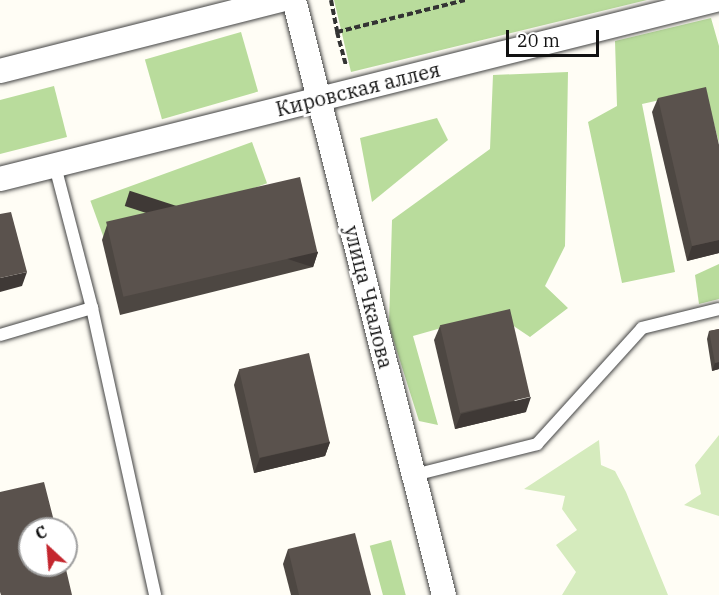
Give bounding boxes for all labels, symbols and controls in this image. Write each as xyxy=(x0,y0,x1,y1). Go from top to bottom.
scale bar xyxy=(509,18,602,56)
text: 20 m xyxy=(517,29,560,52)
street label: Кировская аллея xyxy=(273,57,443,121)
street label: улица Чкалова xyxy=(340,223,398,371)
north arrow xyxy=(18,517,78,577)
text: С xyxy=(32,521,50,544)

